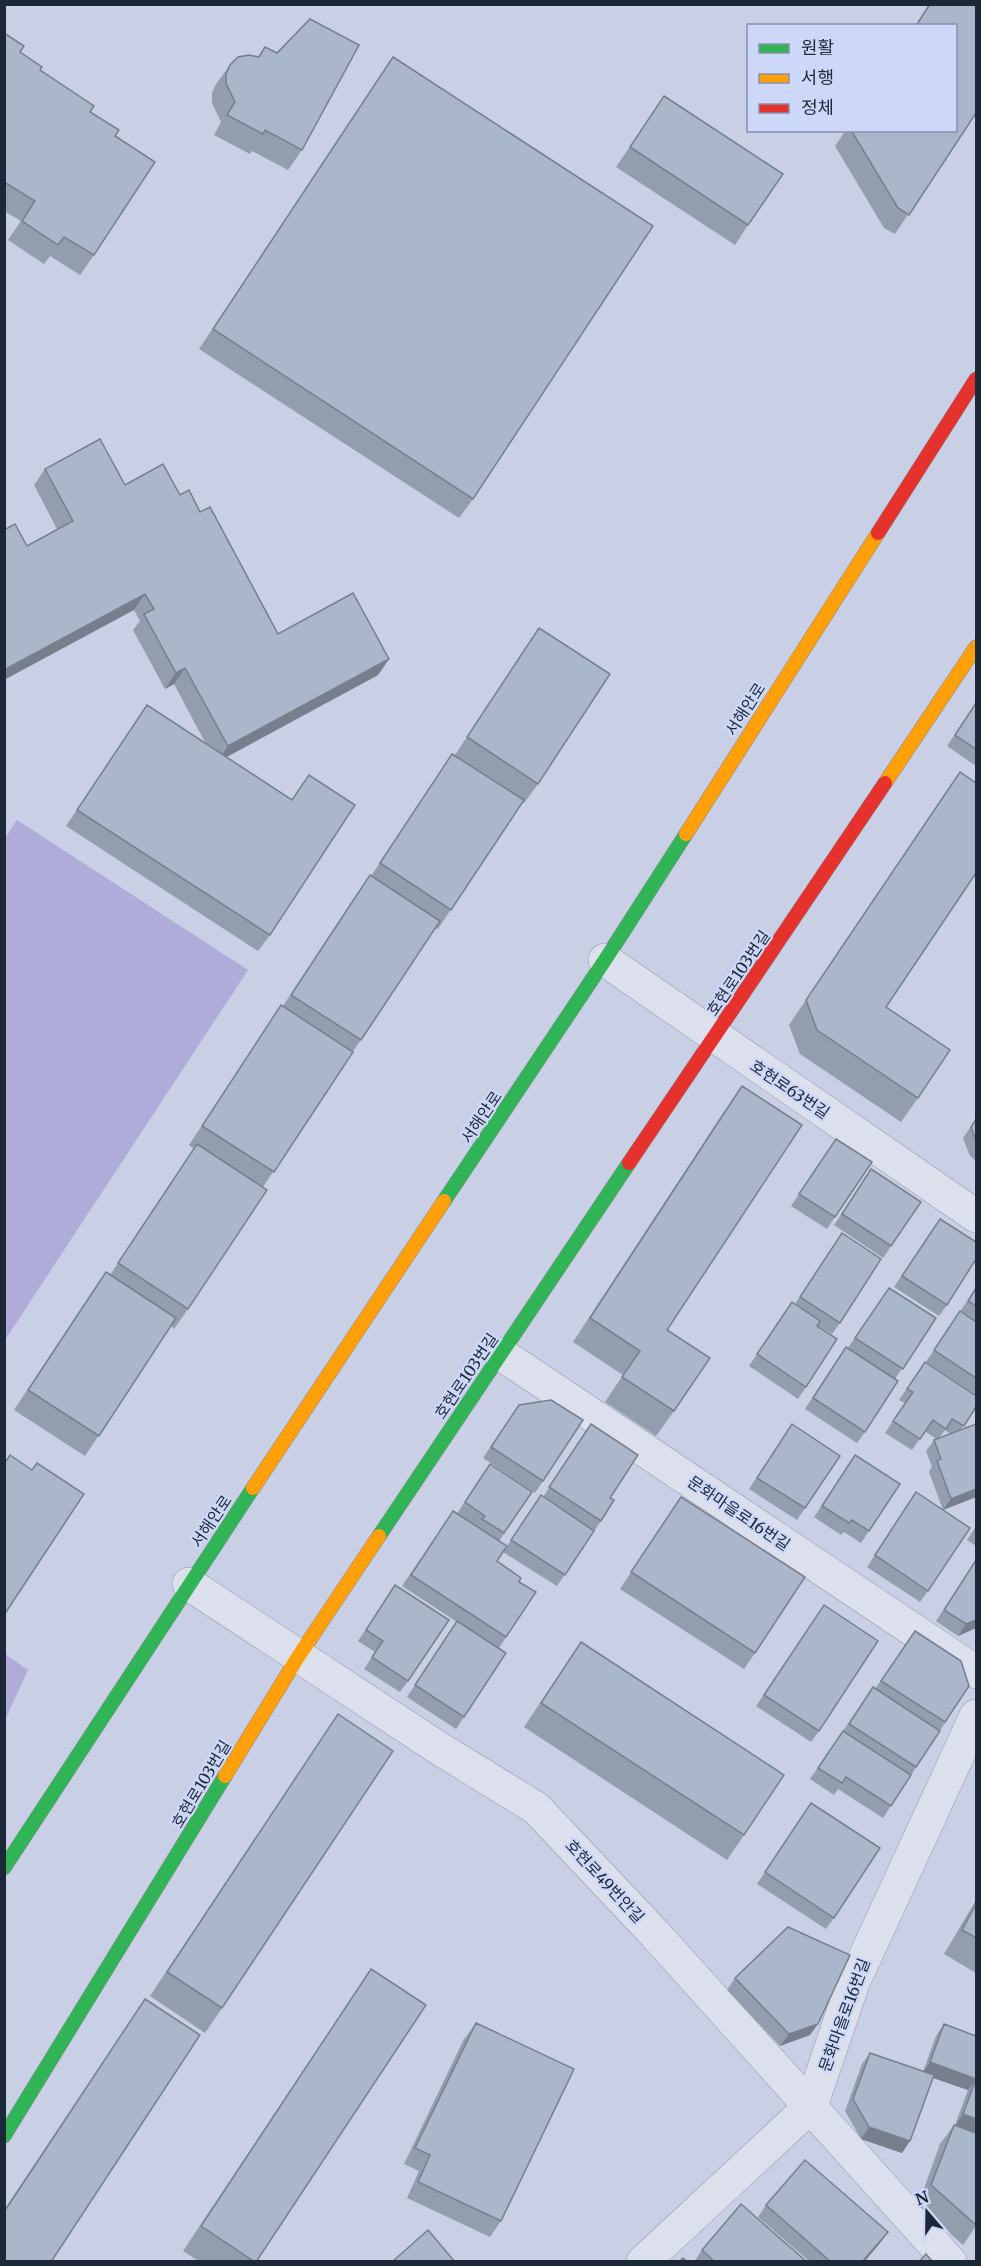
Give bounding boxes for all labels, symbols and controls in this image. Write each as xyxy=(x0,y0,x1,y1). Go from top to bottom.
legend xyxy=(747,24,957,132)
text: 원활 xyxy=(801,36,834,59)
text: 서행 xyxy=(801,66,834,89)
text: 정체 xyxy=(801,96,834,119)
street label: 서해안로 xyxy=(721,679,770,739)
street label: 호현로103번길 xyxy=(702,926,774,1020)
street label: 호현로63번길 xyxy=(747,1055,833,1123)
street label: 서해안로 xyxy=(456,1087,506,1147)
street label: 호현로103번길 xyxy=(430,1329,502,1423)
street label: 문화마을로16번길 xyxy=(684,1471,794,1555)
street label: 서해안로 xyxy=(186,1491,236,1551)
street label: 호현로103번길 xyxy=(167,1736,235,1832)
street label: 호현로49번안길 xyxy=(561,1835,649,1927)
street label: 문화마을로16번길 xyxy=(814,1956,874,2074)
north arrow xyxy=(897,2182,957,2242)
text: N xyxy=(913,2186,932,2209)

